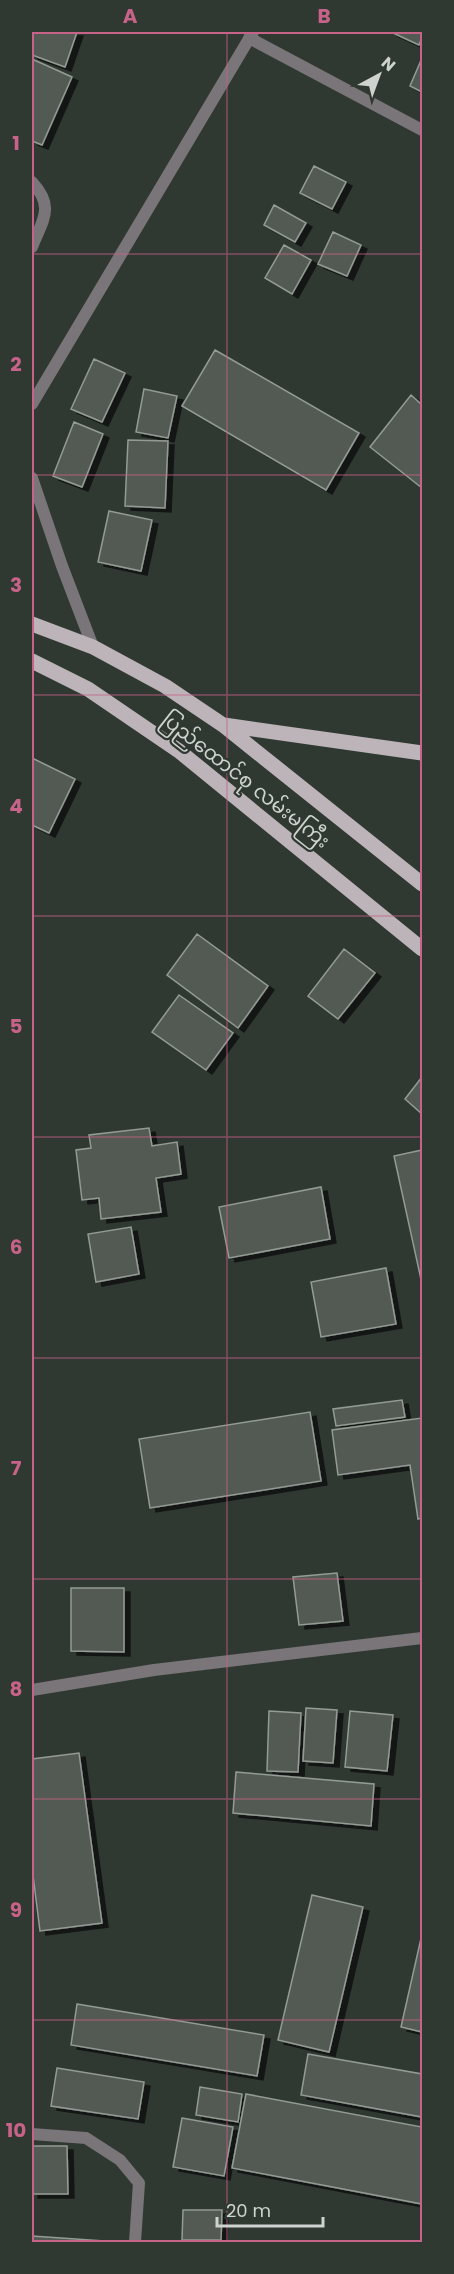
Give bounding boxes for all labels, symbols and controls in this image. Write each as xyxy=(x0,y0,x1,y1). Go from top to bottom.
text: A xyxy=(123,2,138,30)
text: B xyxy=(317,2,331,30)
north arrow xyxy=(349,45,409,105)
text: N xyxy=(376,51,401,77)
text: 1 xyxy=(12,129,20,157)
text: 2 xyxy=(10,350,22,378)
text: 3 xyxy=(10,571,22,599)
street label: ပြည်ထောင်စု လမ်းမကြီး xyxy=(154,705,336,857)
text: 4 xyxy=(9,792,23,820)
text: 5 xyxy=(10,1012,23,1040)
text: 6 xyxy=(10,1233,22,1261)
text: 7 xyxy=(11,1454,22,1482)
text: 8 xyxy=(10,1675,22,1703)
text: 9 xyxy=(10,1896,22,1924)
text: 10 xyxy=(6,2116,26,2144)
scale bar xyxy=(217,2190,324,2228)
text: 20 m xyxy=(226,2198,271,2223)

